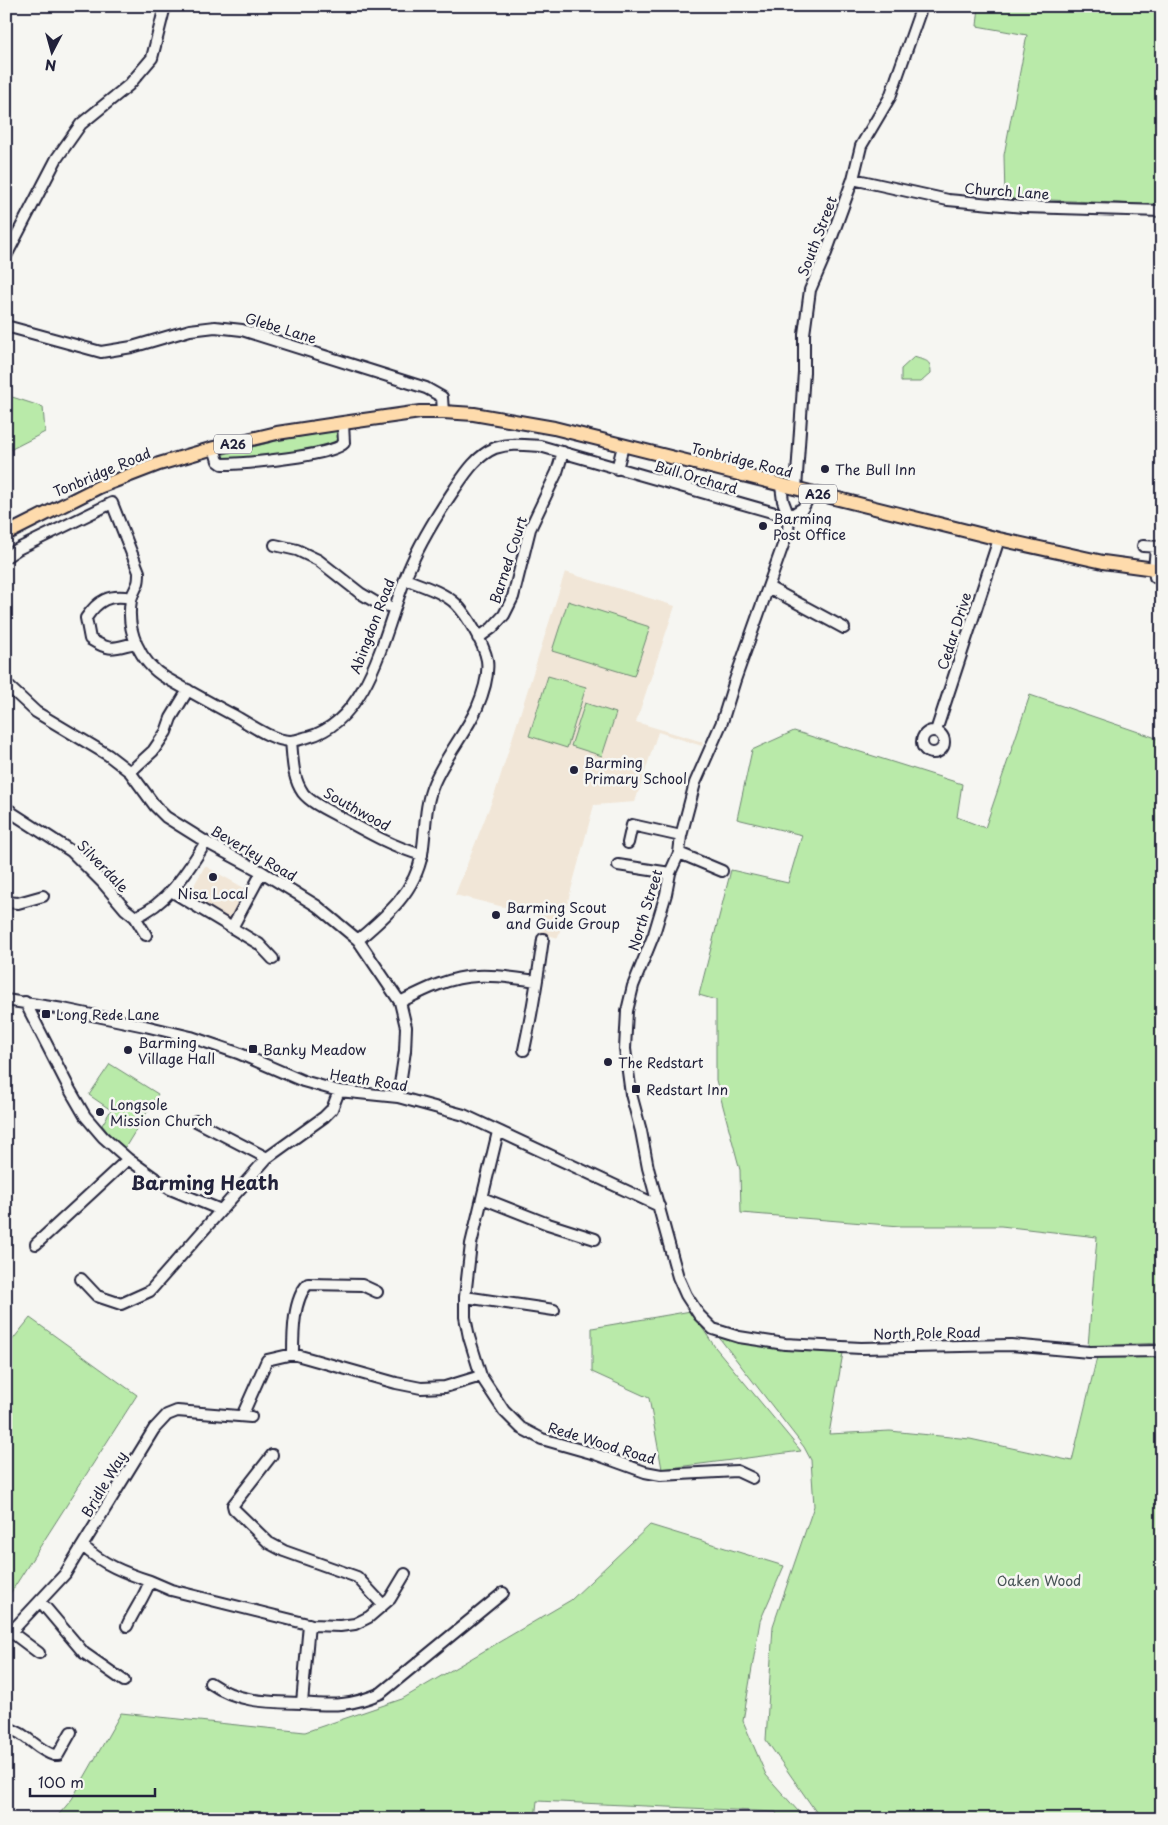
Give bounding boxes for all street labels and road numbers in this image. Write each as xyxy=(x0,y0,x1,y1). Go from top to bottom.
street label: Church Lane xyxy=(964,178,1050,204)
street label: South Street xyxy=(792,193,842,279)
street label: Glebe Lane xyxy=(243,307,320,349)
road number: A26 xyxy=(214,434,252,454)
street label: Tonbridge Road xyxy=(689,437,795,483)
street label: Tonbridge Road xyxy=(50,442,154,502)
street label: Bull Orchard xyxy=(652,455,741,499)
road number: A26 xyxy=(799,484,837,504)
street label: Barned Court xyxy=(484,513,532,606)
street label: Abingdon Road xyxy=(344,575,400,677)
street label: Cedar Drive xyxy=(932,589,977,673)
street label: Southwood xyxy=(320,782,394,836)
street label: Beverley Road xyxy=(207,820,301,886)
street label: Silverdale xyxy=(72,835,134,897)
street label: North Street xyxy=(623,866,667,953)
street label: Heath Road xyxy=(329,1063,409,1097)
street label: North Pole Road xyxy=(873,1322,981,1344)
street label: Rede Wood Road xyxy=(545,1417,659,1469)
street label: Bridle Way xyxy=(76,1447,132,1521)

